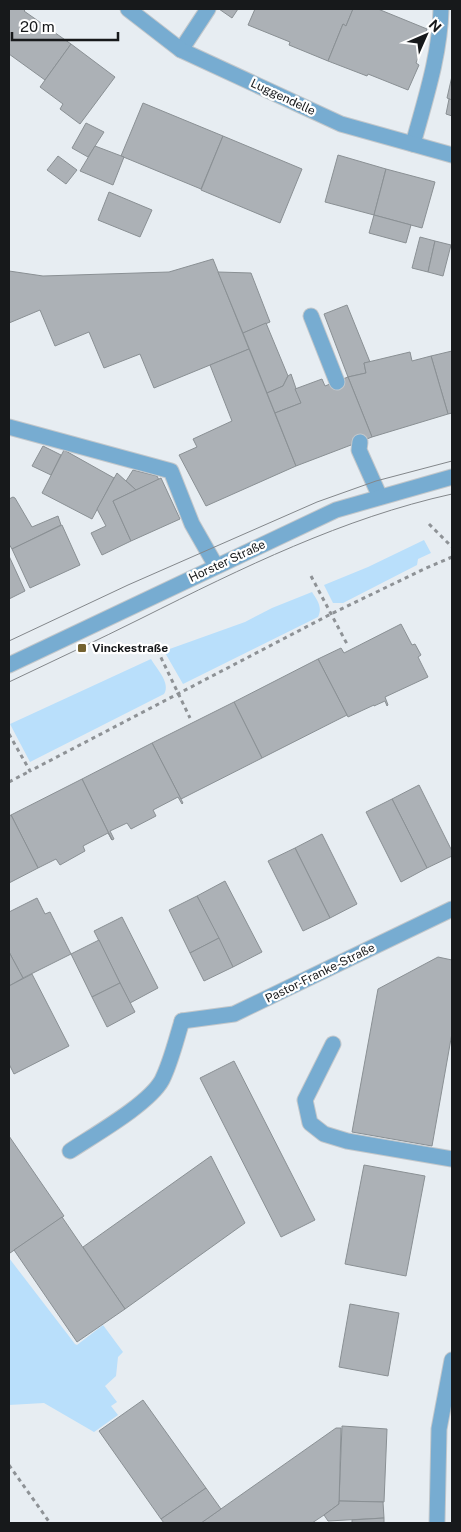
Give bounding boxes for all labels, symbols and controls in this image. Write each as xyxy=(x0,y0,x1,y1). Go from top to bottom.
scale bar xyxy=(12,10,119,42)
north arrow xyxy=(401,10,451,60)
text: N xyxy=(426,16,445,35)
text: 20 m xyxy=(20,18,55,35)
street label: Luggendelle xyxy=(248,76,318,118)
street label: Horster Straße xyxy=(186,537,268,585)
place label: Vinckestraße xyxy=(92,641,168,655)
marker: Vinckestraße xyxy=(76,642,88,654)
street label: Pastor-Franke-Straße xyxy=(263,940,377,1006)

